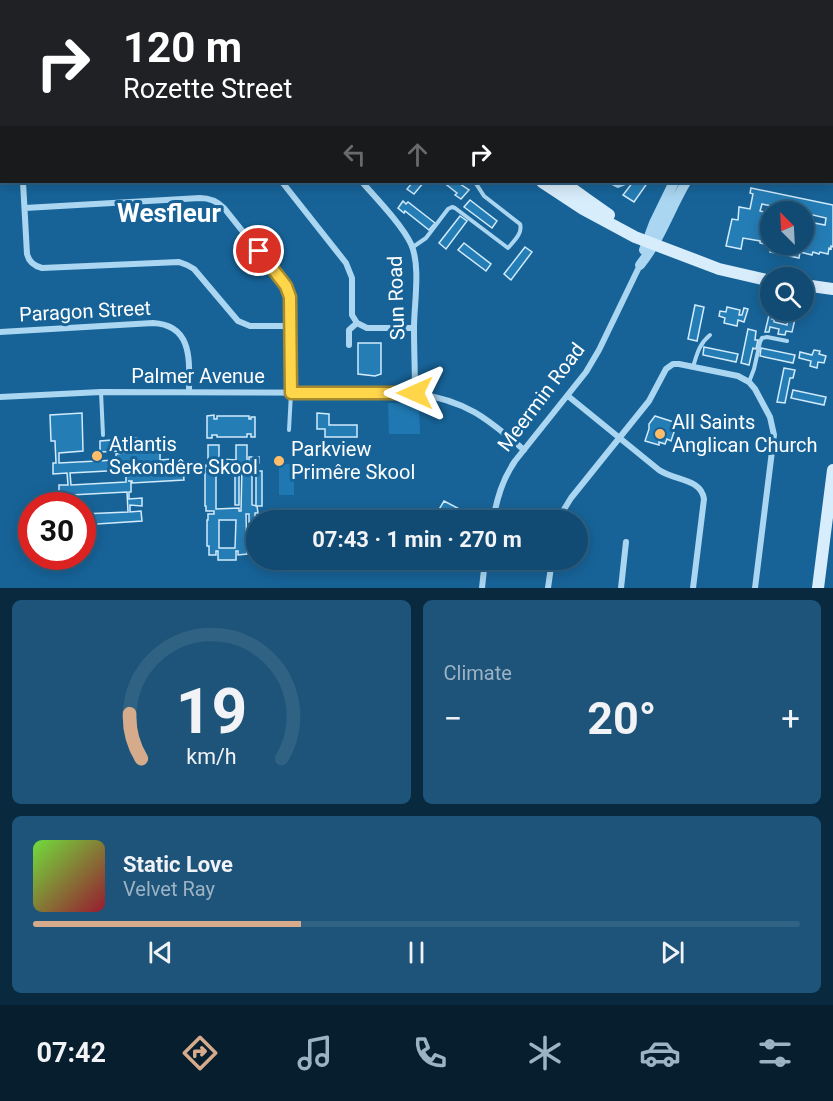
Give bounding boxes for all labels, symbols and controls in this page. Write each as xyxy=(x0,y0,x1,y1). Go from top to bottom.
text: 120 m xyxy=(123,23,242,72)
icon: right xyxy=(24,24,102,102)
text: Rozette Street xyxy=(123,73,292,105)
icon: left xyxy=(338,138,371,171)
icon: ahead xyxy=(401,138,434,171)
icon: right xyxy=(464,138,497,171)
district label: Wesfleur xyxy=(117,198,221,228)
north arrow xyxy=(760,201,814,255)
map controls xyxy=(760,201,814,321)
pin xyxy=(233,225,284,276)
icon: arrive xyxy=(242,234,275,267)
street label: Sun Road xyxy=(383,255,409,341)
button: search xyxy=(760,267,814,321)
street label: Paragon Street xyxy=(18,296,152,326)
street label: Meermin Road xyxy=(492,338,590,456)
position arrow xyxy=(383,361,447,425)
street label: Palmer Avenue xyxy=(131,364,265,388)
place label: All Saints Anglican Church xyxy=(672,410,818,457)
marker: All Saints Anglican Church xyxy=(653,427,667,441)
place label: Atlantis Sekondêre Skool xyxy=(109,432,258,479)
place label: Parkview Primêre Skool xyxy=(291,437,415,484)
marker: Atlantis Sekondêre Skool xyxy=(90,449,104,463)
marker: Parkview Primêre Skool xyxy=(272,454,286,468)
speed limit sign: 30 xyxy=(18,492,96,570)
text: 07:43 · 1 min · 270 m xyxy=(312,527,522,552)
text: Climate xyxy=(444,661,512,685)
text: 19 xyxy=(175,675,247,748)
text: 20° xyxy=(587,692,656,745)
text: − xyxy=(444,699,462,738)
text: + xyxy=(781,699,800,738)
text: km/h xyxy=(186,744,236,769)
text: Static Love xyxy=(123,852,233,877)
text: Velvet Ray xyxy=(123,877,215,901)
icon: previous xyxy=(144,936,177,969)
icon: pause xyxy=(400,936,433,969)
icon: next xyxy=(656,936,689,969)
icon: directions xyxy=(179,1032,221,1074)
icon: music xyxy=(294,1032,336,1074)
icon: phone xyxy=(409,1032,451,1074)
icon: climate xyxy=(524,1032,566,1074)
icon: car xyxy=(639,1032,681,1074)
icon: filters xyxy=(754,1032,796,1074)
text: 07:42 xyxy=(37,1037,106,1069)

